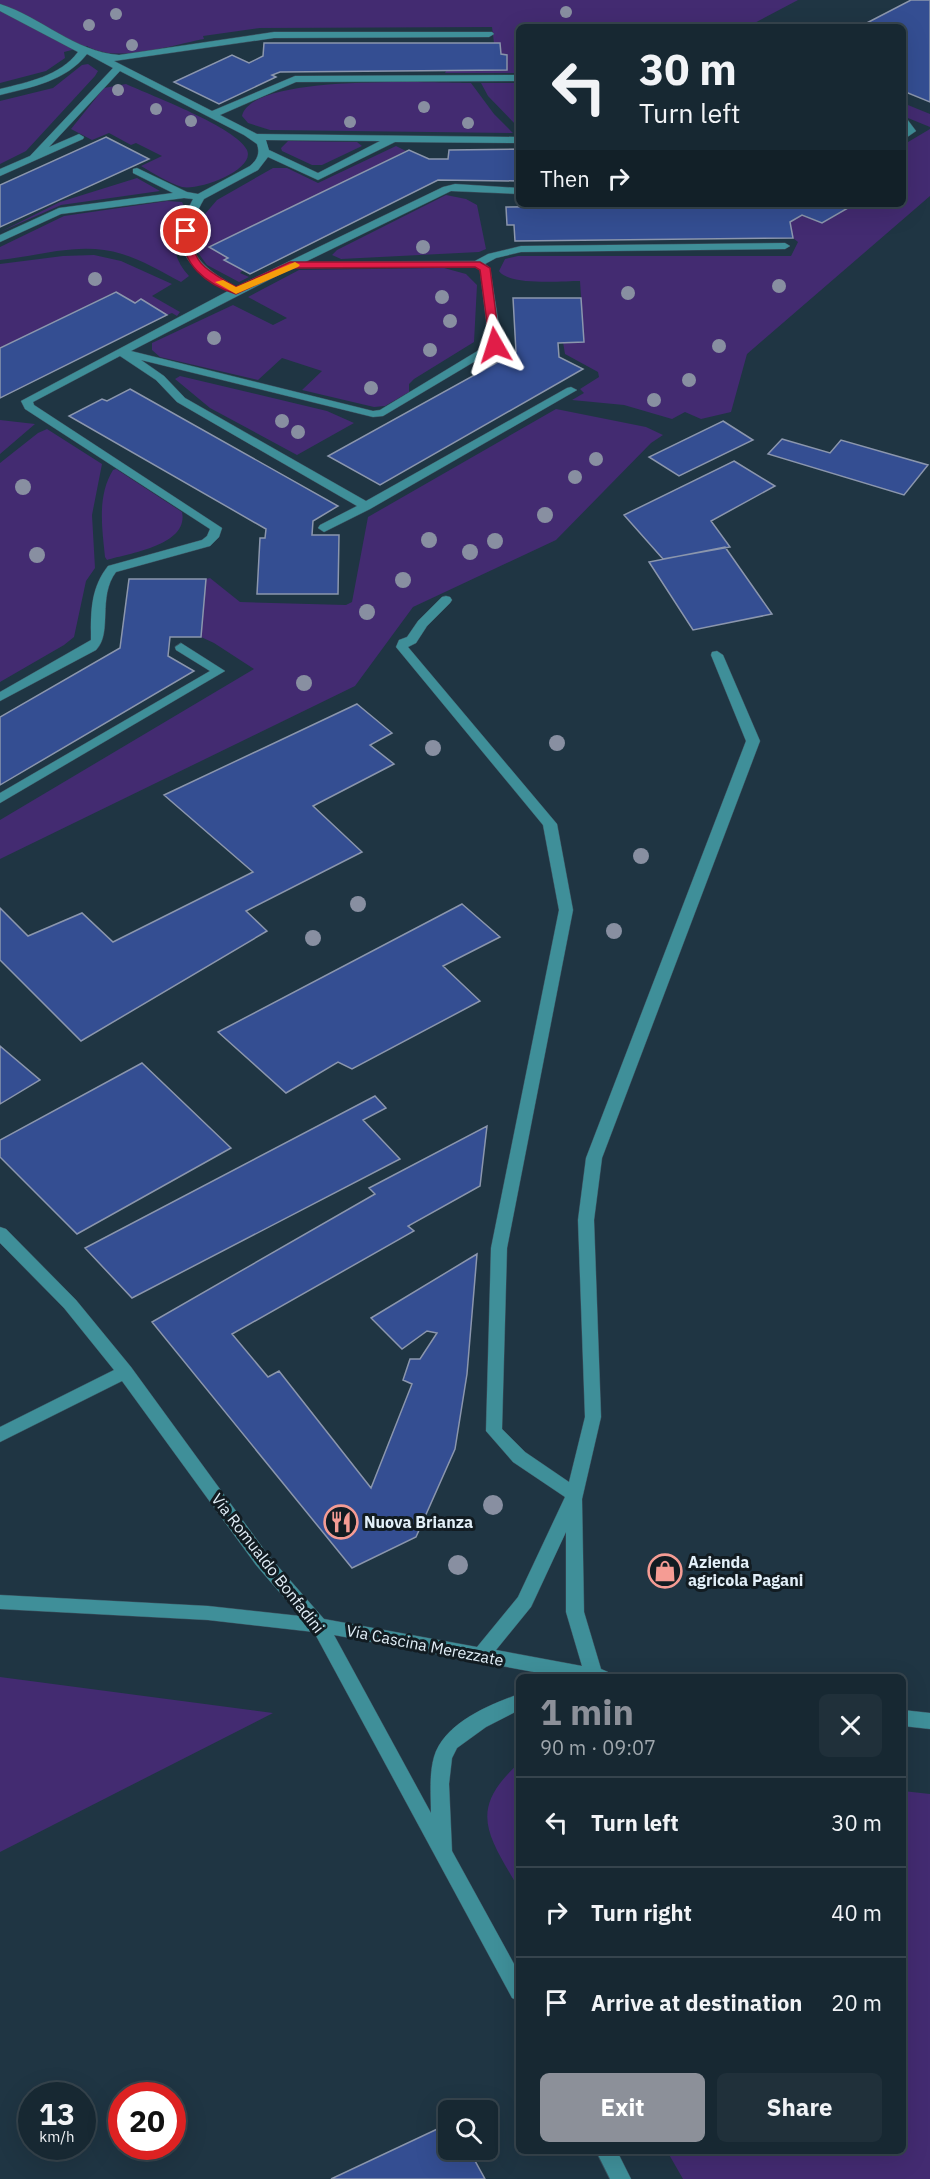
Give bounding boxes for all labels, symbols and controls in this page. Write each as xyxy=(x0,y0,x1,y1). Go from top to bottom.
text: 30 m xyxy=(639,42,737,97)
icon: left xyxy=(540,48,618,126)
text: Turn left xyxy=(639,95,740,130)
icon: right xyxy=(602,162,635,195)
text: Then xyxy=(540,164,590,193)
pin xyxy=(160,205,211,256)
icon: arrive xyxy=(169,214,202,247)
position arrow xyxy=(463,313,527,377)
street label: Via Romualdo Bonfadini xyxy=(207,1489,329,1637)
restaurant icon: Nuova Brianza xyxy=(323,1504,359,1540)
place label: Nuova Brianza xyxy=(364,1512,473,1532)
place label: Azienda agricola Pagani xyxy=(688,1552,803,1590)
shop icon: Azienda agricola Pagani xyxy=(647,1553,683,1589)
street label: Via Cascina Merezzate xyxy=(345,1620,506,1670)
text: 1 min xyxy=(540,1688,634,1735)
button: close xyxy=(819,1694,882,1757)
text: 90 m · 09:07 xyxy=(540,1734,656,1761)
icon: left xyxy=(540,1806,573,1839)
text: Turn left xyxy=(591,1808,679,1837)
text: 30 m xyxy=(831,1808,882,1837)
icon: right xyxy=(540,1896,573,1929)
text: Turn right xyxy=(591,1898,692,1927)
text: 40 m xyxy=(831,1898,882,1927)
icon: arrive xyxy=(540,1986,573,2019)
text: Arrive at destination xyxy=(591,1988,802,2017)
text: 20 m xyxy=(831,1988,882,2017)
button: Exit xyxy=(540,2073,705,2142)
button: Share xyxy=(717,2073,882,2142)
speed limit sign: 20 xyxy=(108,2082,186,2160)
text: 13 xyxy=(39,2094,75,2133)
map controls xyxy=(438,2100,498,2160)
button: search xyxy=(438,2100,498,2160)
text: km/h xyxy=(39,2127,75,2146)

